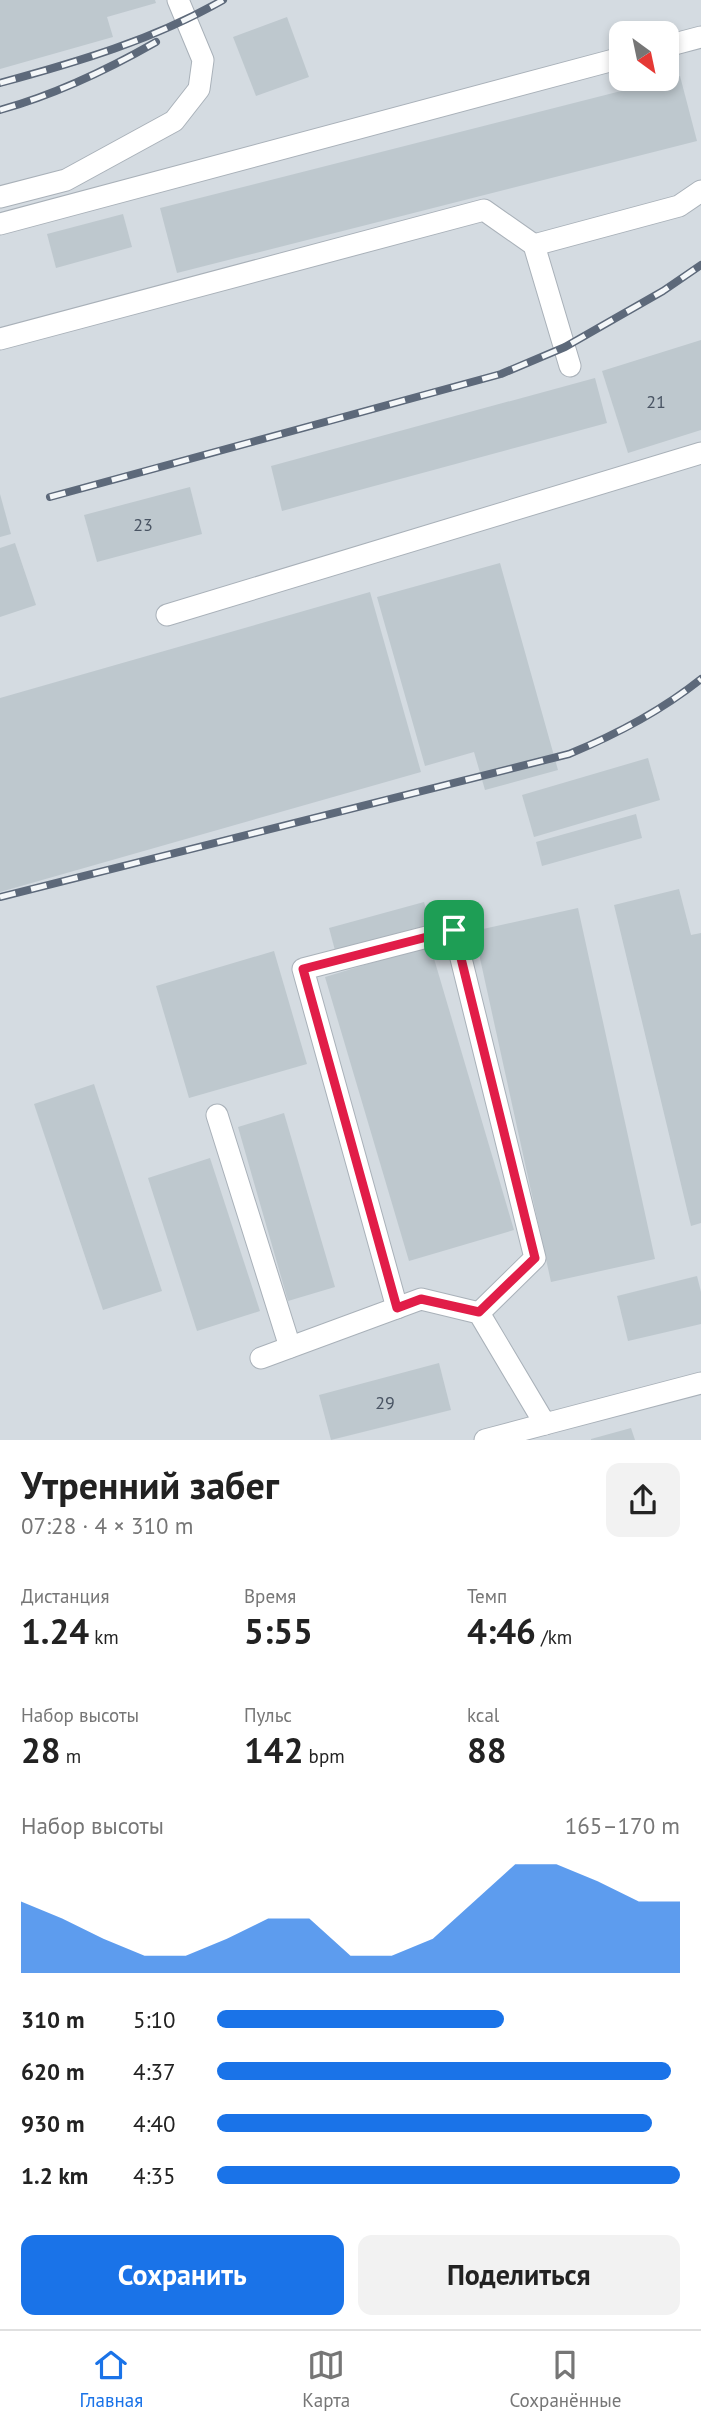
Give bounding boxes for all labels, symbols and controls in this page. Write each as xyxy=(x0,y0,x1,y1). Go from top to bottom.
north arrow xyxy=(609,21,679,91)
map controls xyxy=(609,21,679,91)
house number: 21 xyxy=(646,390,666,413)
house number: 23 xyxy=(133,513,153,536)
pin xyxy=(424,900,484,960)
icon: arrive xyxy=(435,911,473,949)
house number: 29 xyxy=(375,1391,395,1414)
text: Утренний забег xyxy=(21,1460,279,1509)
button: share xyxy=(606,1463,680,1537)
text: 07:28 · 4 × 310 m xyxy=(21,1511,193,1540)
text: Дистанция xyxy=(21,1584,109,1608)
text: Время xyxy=(244,1584,296,1608)
text: Темп xyxy=(467,1584,507,1608)
text: 1.24 xyxy=(21,1608,89,1654)
text: 5:55 xyxy=(244,1608,313,1654)
text: 4:46 xyxy=(467,1608,536,1654)
text: km xyxy=(89,1625,119,1649)
text: /km xyxy=(536,1625,572,1649)
text: Набор высоты xyxy=(21,1703,139,1727)
text: Пульс xyxy=(244,1703,292,1727)
text: kcal xyxy=(467,1703,499,1727)
text: 28 xyxy=(21,1727,61,1773)
text: 142 xyxy=(244,1727,304,1773)
text: 88 xyxy=(467,1727,507,1773)
text: m xyxy=(61,1744,81,1768)
text: bpm xyxy=(304,1744,345,1768)
text: Набор высоты xyxy=(21,1811,164,1840)
text: 165–170 m xyxy=(565,1811,680,1840)
text: 310 m xyxy=(21,2005,84,2034)
text: 5:10 xyxy=(133,2005,176,2034)
text: 620 m xyxy=(21,2057,84,2086)
text: 4:37 xyxy=(133,2057,176,2086)
text: 930 m xyxy=(21,2109,84,2138)
text: 4:40 xyxy=(133,2109,176,2138)
text: 1.2 km xyxy=(21,2161,88,2190)
text: 4:35 xyxy=(133,2161,176,2190)
button: Сохранить xyxy=(21,2235,344,2315)
button: Поделиться xyxy=(358,2235,680,2315)
tab: Главная xyxy=(80,2346,143,2412)
tab: Карта xyxy=(302,2346,350,2412)
tab: Сохранённые xyxy=(509,2346,621,2412)

